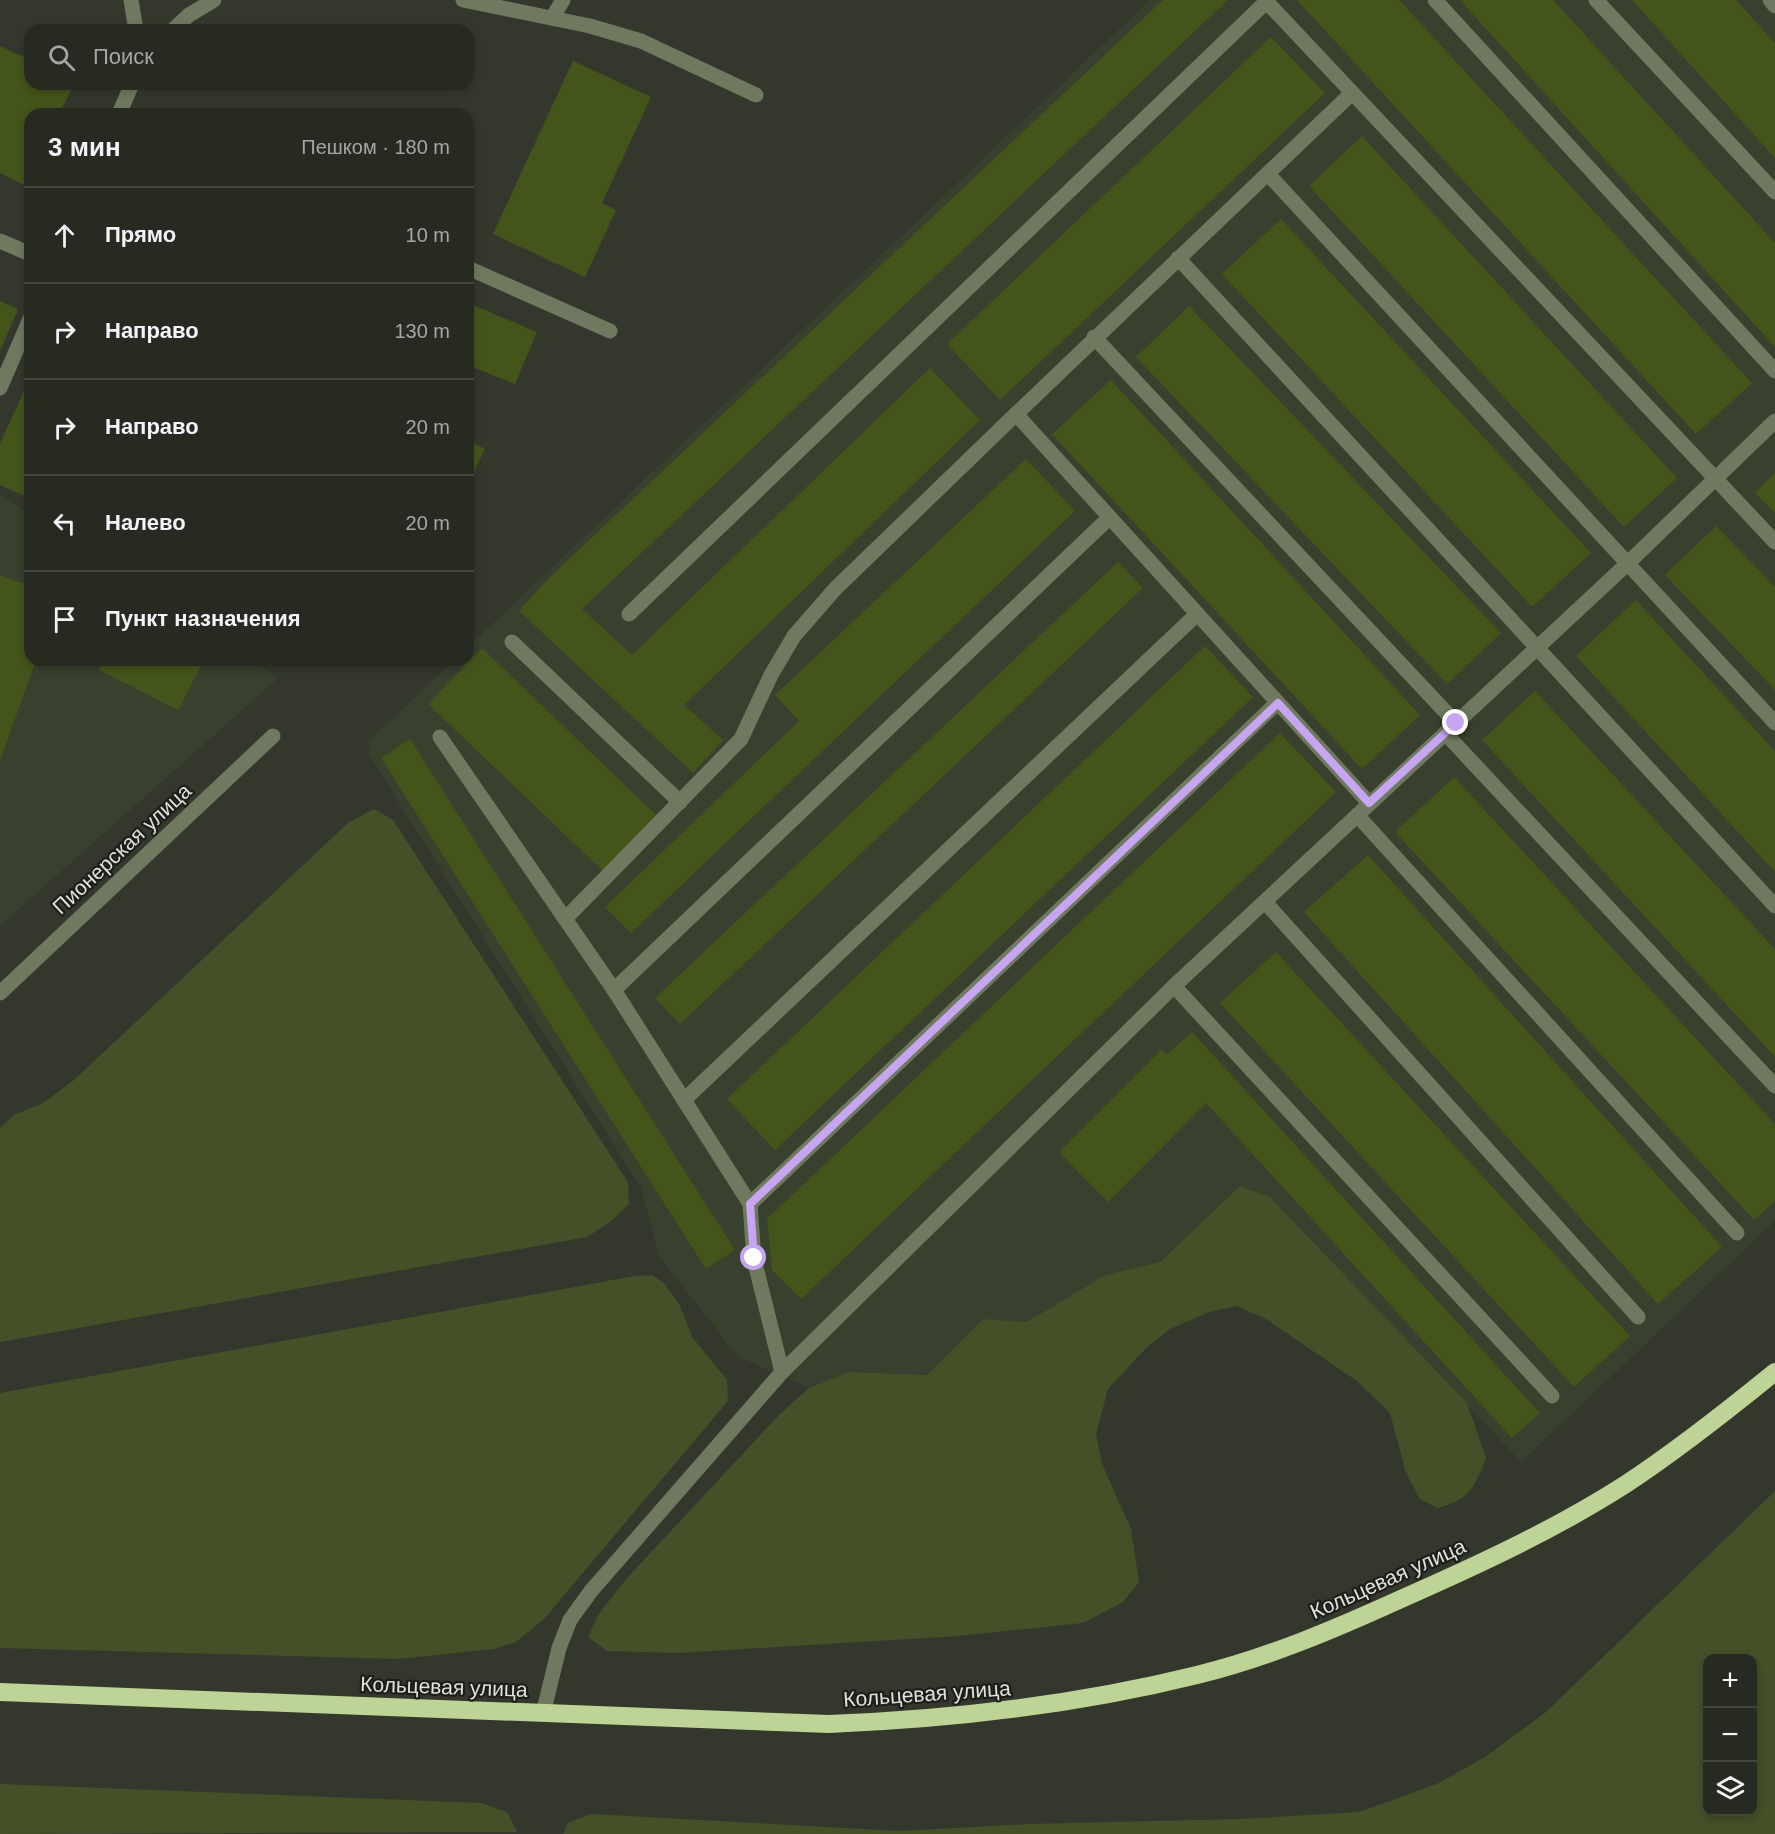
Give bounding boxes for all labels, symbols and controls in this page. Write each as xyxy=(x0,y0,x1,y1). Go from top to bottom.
search box xyxy=(24,24,474,90)
icon: search xyxy=(45,41,78,74)
text: Поиск xyxy=(93,44,154,69)
text: 3 мин xyxy=(48,132,121,162)
text: Пешком · 180 m xyxy=(301,136,450,158)
icon: ahead xyxy=(48,219,81,252)
text: Прямо xyxy=(105,222,176,247)
text: 10 m xyxy=(406,224,450,246)
icon: right xyxy=(48,315,81,348)
text: Направо xyxy=(105,318,199,343)
text: 130 m xyxy=(394,320,450,342)
icon: right xyxy=(48,411,81,444)
text: Направо xyxy=(105,414,199,439)
text: 20 m xyxy=(406,416,450,438)
icon: left xyxy=(48,507,81,540)
text: Налево xyxy=(105,510,186,535)
text: 20 m xyxy=(406,512,450,534)
icon: arrive xyxy=(48,603,81,636)
text: Пункт назначения xyxy=(105,606,301,631)
route end xyxy=(1442,709,1468,735)
street label: Пионерская улица xyxy=(48,779,196,919)
route start xyxy=(740,1244,766,1270)
street label: Кольцевая улица xyxy=(1307,1534,1469,1623)
map controls xyxy=(1703,1654,1757,1816)
button: + xyxy=(1703,1654,1757,1708)
street label: Кольцевая улица xyxy=(360,1672,529,1701)
street label: Кольцевая улица xyxy=(843,1676,1012,1711)
button: − xyxy=(1703,1708,1757,1762)
button: layers xyxy=(1703,1762,1757,1816)

